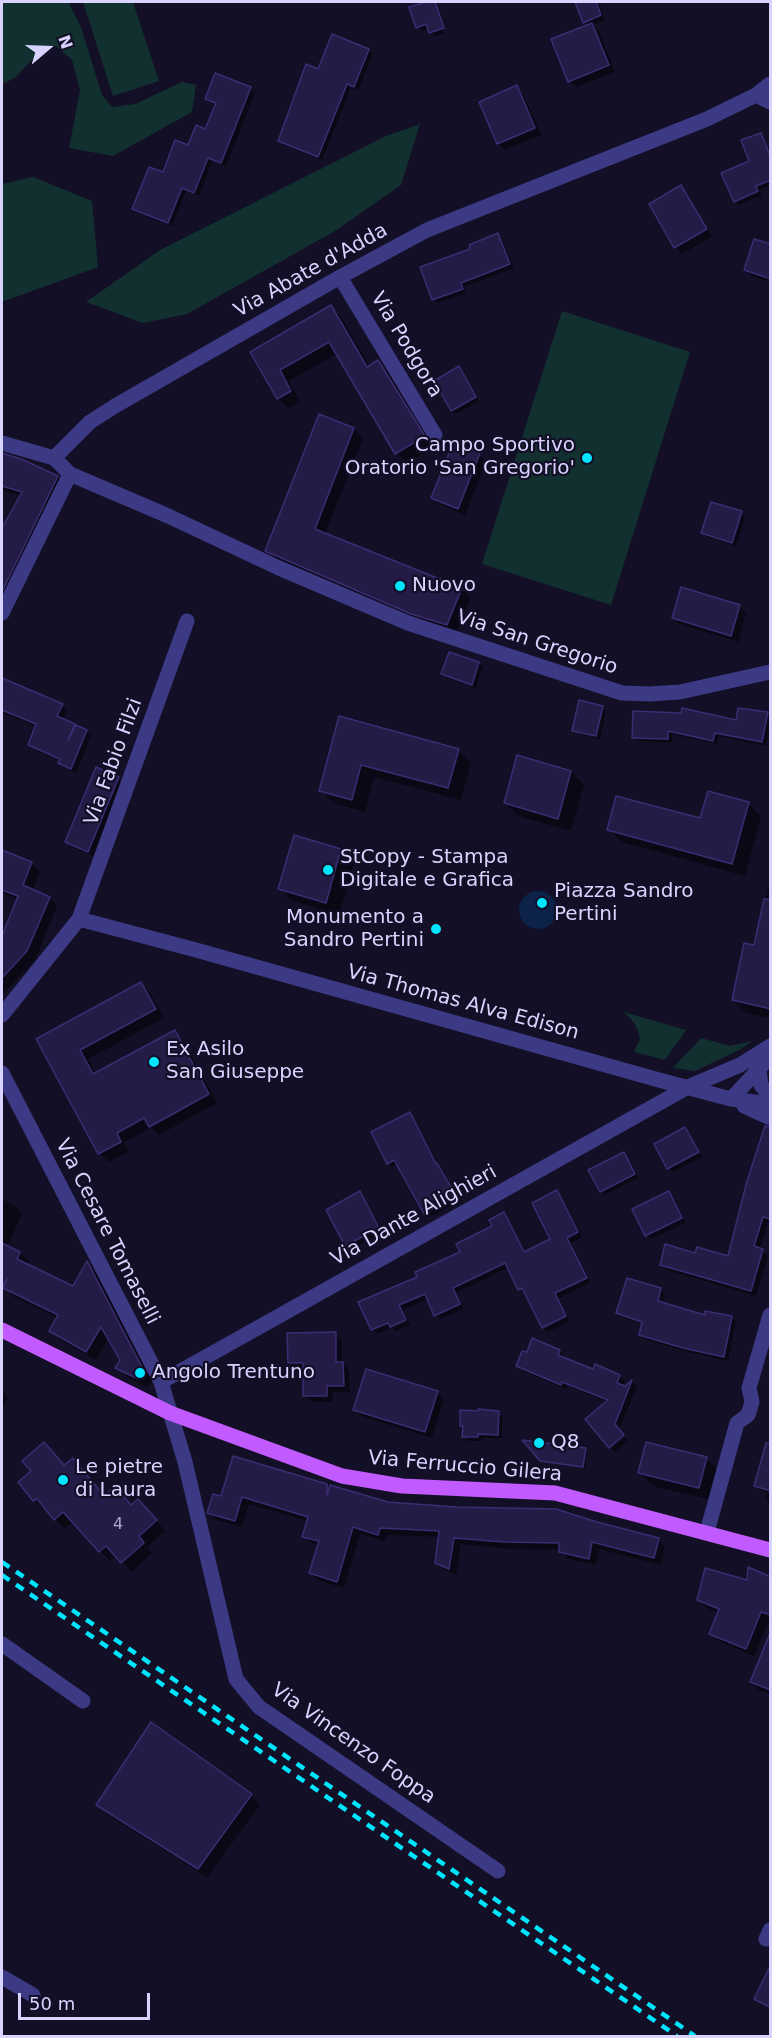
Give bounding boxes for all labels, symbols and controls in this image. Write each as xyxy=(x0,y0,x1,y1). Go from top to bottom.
north arrow xyxy=(18,18,78,78)
text: N xyxy=(54,33,77,51)
street label: Via Abate d'Adda xyxy=(230,219,392,323)
street label: Via Podgora xyxy=(365,288,447,402)
place label: Campo Sportivo Oratorio 'San Gregorio' xyxy=(345,434,575,481)
marker: Campo Sportivo Oratorio 'San Gregorio' xyxy=(580,451,594,465)
place label: Nuovo xyxy=(412,574,476,598)
marker: Nuovo xyxy=(393,579,407,593)
street label: Via San Gregorio xyxy=(453,606,621,680)
street label: Via Fabio Filzi xyxy=(80,695,148,829)
place label: StCopy - Stampa Digitale e Grafica xyxy=(340,846,514,893)
marker: StCopy - Stampa Digitale e Grafica xyxy=(321,863,335,877)
place label: Piazza Sandro Pertini xyxy=(554,880,693,927)
marker: Piazza Sandro Pertini xyxy=(535,896,549,910)
place label: Monumento a Sandro Pertini xyxy=(284,906,424,953)
marker: Monumento a Sandro Pertini xyxy=(429,922,443,936)
street label: Via Thomas Alva Edison xyxy=(344,960,582,1046)
place label: Ex Asilo San Giuseppe xyxy=(166,1038,304,1085)
marker: Ex Asilo San Giuseppe xyxy=(147,1055,161,1069)
street label: Via Cesare Tomaselli xyxy=(50,1135,164,1329)
street label: Via Dante Alighieri xyxy=(327,1160,501,1272)
place label: Angolo Trentuno xyxy=(152,1361,315,1385)
marker: Angolo Trentuno xyxy=(133,1366,147,1380)
place label: Q8 xyxy=(551,1431,579,1455)
marker: Q8 xyxy=(532,1436,546,1450)
street label: Via Ferruccio Gilera xyxy=(367,1447,563,1487)
place label: Le pietre di Laura xyxy=(75,1456,163,1503)
marker: Le pietre di Laura xyxy=(56,1473,70,1487)
house number: 4 xyxy=(113,1515,123,1535)
street label: Via Vincenzo Foppa xyxy=(266,1678,440,1810)
scale bar xyxy=(21,1981,153,2019)
text: 50 m xyxy=(29,1993,75,2014)

